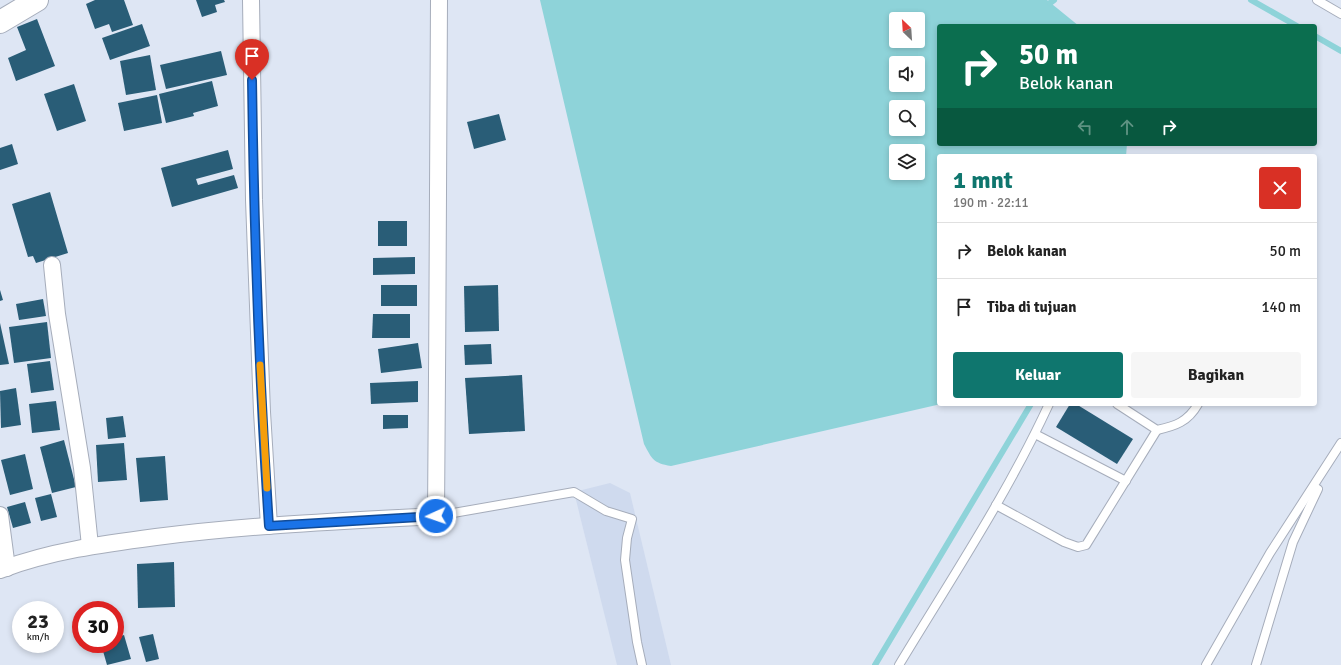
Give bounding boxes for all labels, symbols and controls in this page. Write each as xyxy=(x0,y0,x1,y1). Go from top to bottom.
north arrow xyxy=(889,12,925,48)
map controls xyxy=(889,12,925,180)
text: 50 m xyxy=(1019,38,1078,72)
pin xyxy=(235,39,269,80)
icon: right xyxy=(953,40,1005,92)
icon: arrive xyxy=(241,45,263,67)
button: sound xyxy=(889,56,925,92)
text: Belok kanan xyxy=(1019,72,1113,94)
button: search xyxy=(889,100,925,136)
icon: left xyxy=(1074,116,1096,138)
icon: ahead xyxy=(1116,116,1138,138)
icon: right xyxy=(1158,116,1180,138)
button: layers xyxy=(889,144,925,180)
text: 1 mnt xyxy=(953,165,1013,195)
button: close xyxy=(1259,167,1301,209)
text: 190 m · 22:11 xyxy=(953,195,1029,211)
icon: right xyxy=(953,240,975,262)
text: Belok kanan xyxy=(987,242,1067,260)
text: 50 m xyxy=(1270,242,1301,260)
icon: arrive xyxy=(953,296,975,318)
text: Tiba di tujuan xyxy=(987,298,1077,316)
text: 140 m xyxy=(1261,298,1301,316)
button: Keluar xyxy=(953,352,1123,398)
button: Bagikan xyxy=(1131,352,1301,398)
position arrow xyxy=(415,495,457,537)
speed limit sign: 30 xyxy=(72,601,124,653)
text: 23 xyxy=(27,609,49,634)
text: km/h xyxy=(27,631,49,643)

